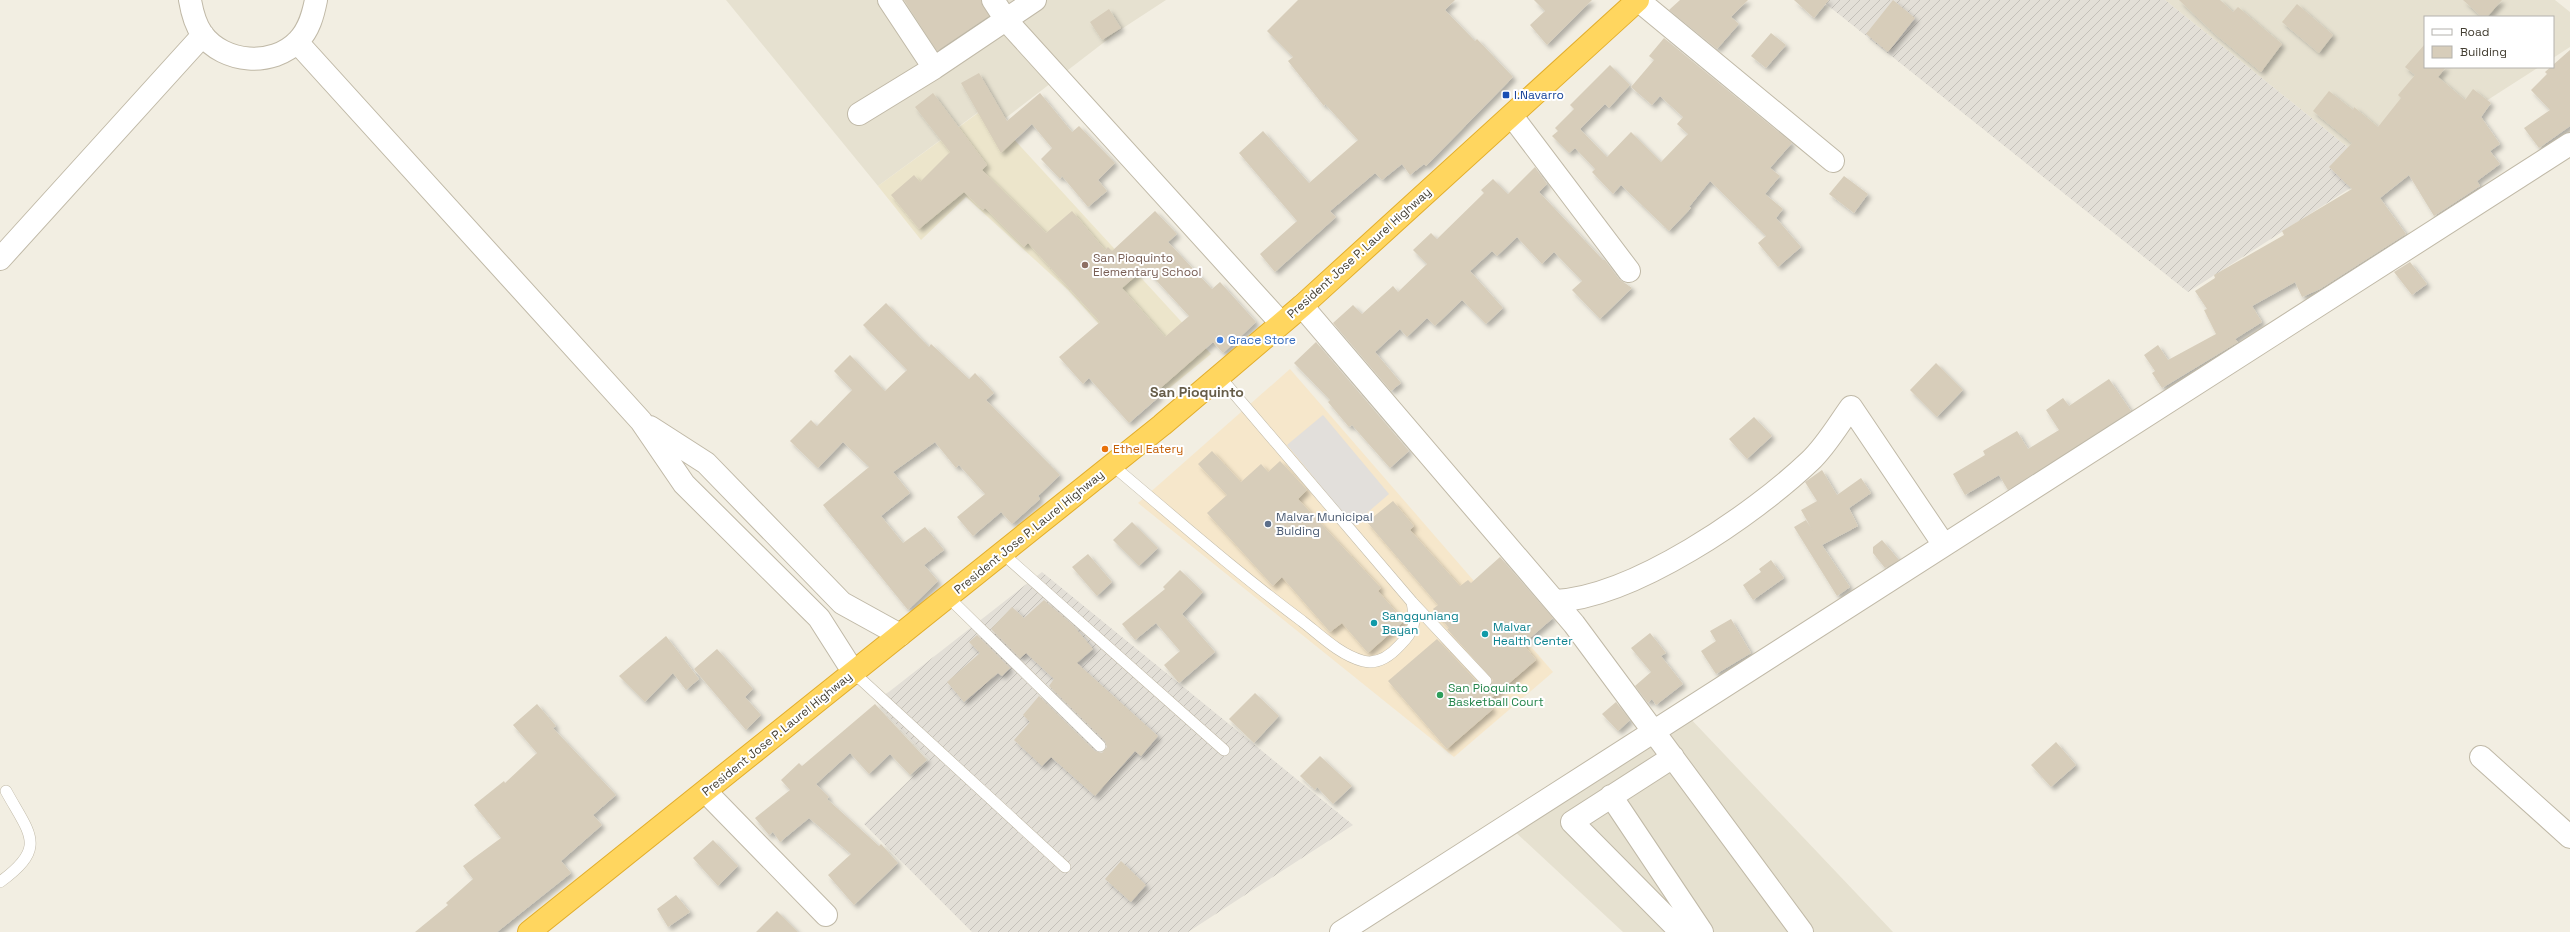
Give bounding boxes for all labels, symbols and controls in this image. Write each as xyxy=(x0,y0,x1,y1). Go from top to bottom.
legend xyxy=(2424,16,2554,68)
text: Road xyxy=(2460,24,2489,40)
text: Building xyxy=(2460,44,2507,60)
place label: I.Navarro xyxy=(1514,87,1564,103)
marker: I.Navarro xyxy=(1501,90,1511,100)
street label: President Jose P. Laurel Highway xyxy=(1284,184,1434,322)
place label: San Pioquinto Elementary School xyxy=(1093,250,1201,280)
marker: San Pioquinto Elementary School xyxy=(1080,260,1090,270)
place label: Grace Store xyxy=(1228,332,1296,348)
marker: Grace Store xyxy=(1215,335,1225,345)
district label: San Pioquinto xyxy=(1150,383,1244,401)
place label: Ethel Eatery xyxy=(1113,441,1183,457)
marker: Ethel Eatery xyxy=(1100,444,1110,454)
street label: President Jose P. Laurel Highway xyxy=(951,467,1107,597)
place label: Malvar Municipal Bulding xyxy=(1276,509,1373,539)
marker: Malvar Municipal Bulding xyxy=(1263,519,1273,529)
place label: Sangguniang Bayan xyxy=(1382,608,1459,638)
marker: Sangguniang Bayan xyxy=(1369,618,1379,628)
place label: Malvar Health Center xyxy=(1493,619,1573,649)
marker: Malvar Health Center xyxy=(1480,629,1490,639)
street label: President Jose P. Laurel Highway xyxy=(699,669,855,799)
place label: San Pioquinto Basketball Court xyxy=(1448,680,1544,710)
marker: San Pioquinto Basketball Court xyxy=(1435,690,1445,700)

